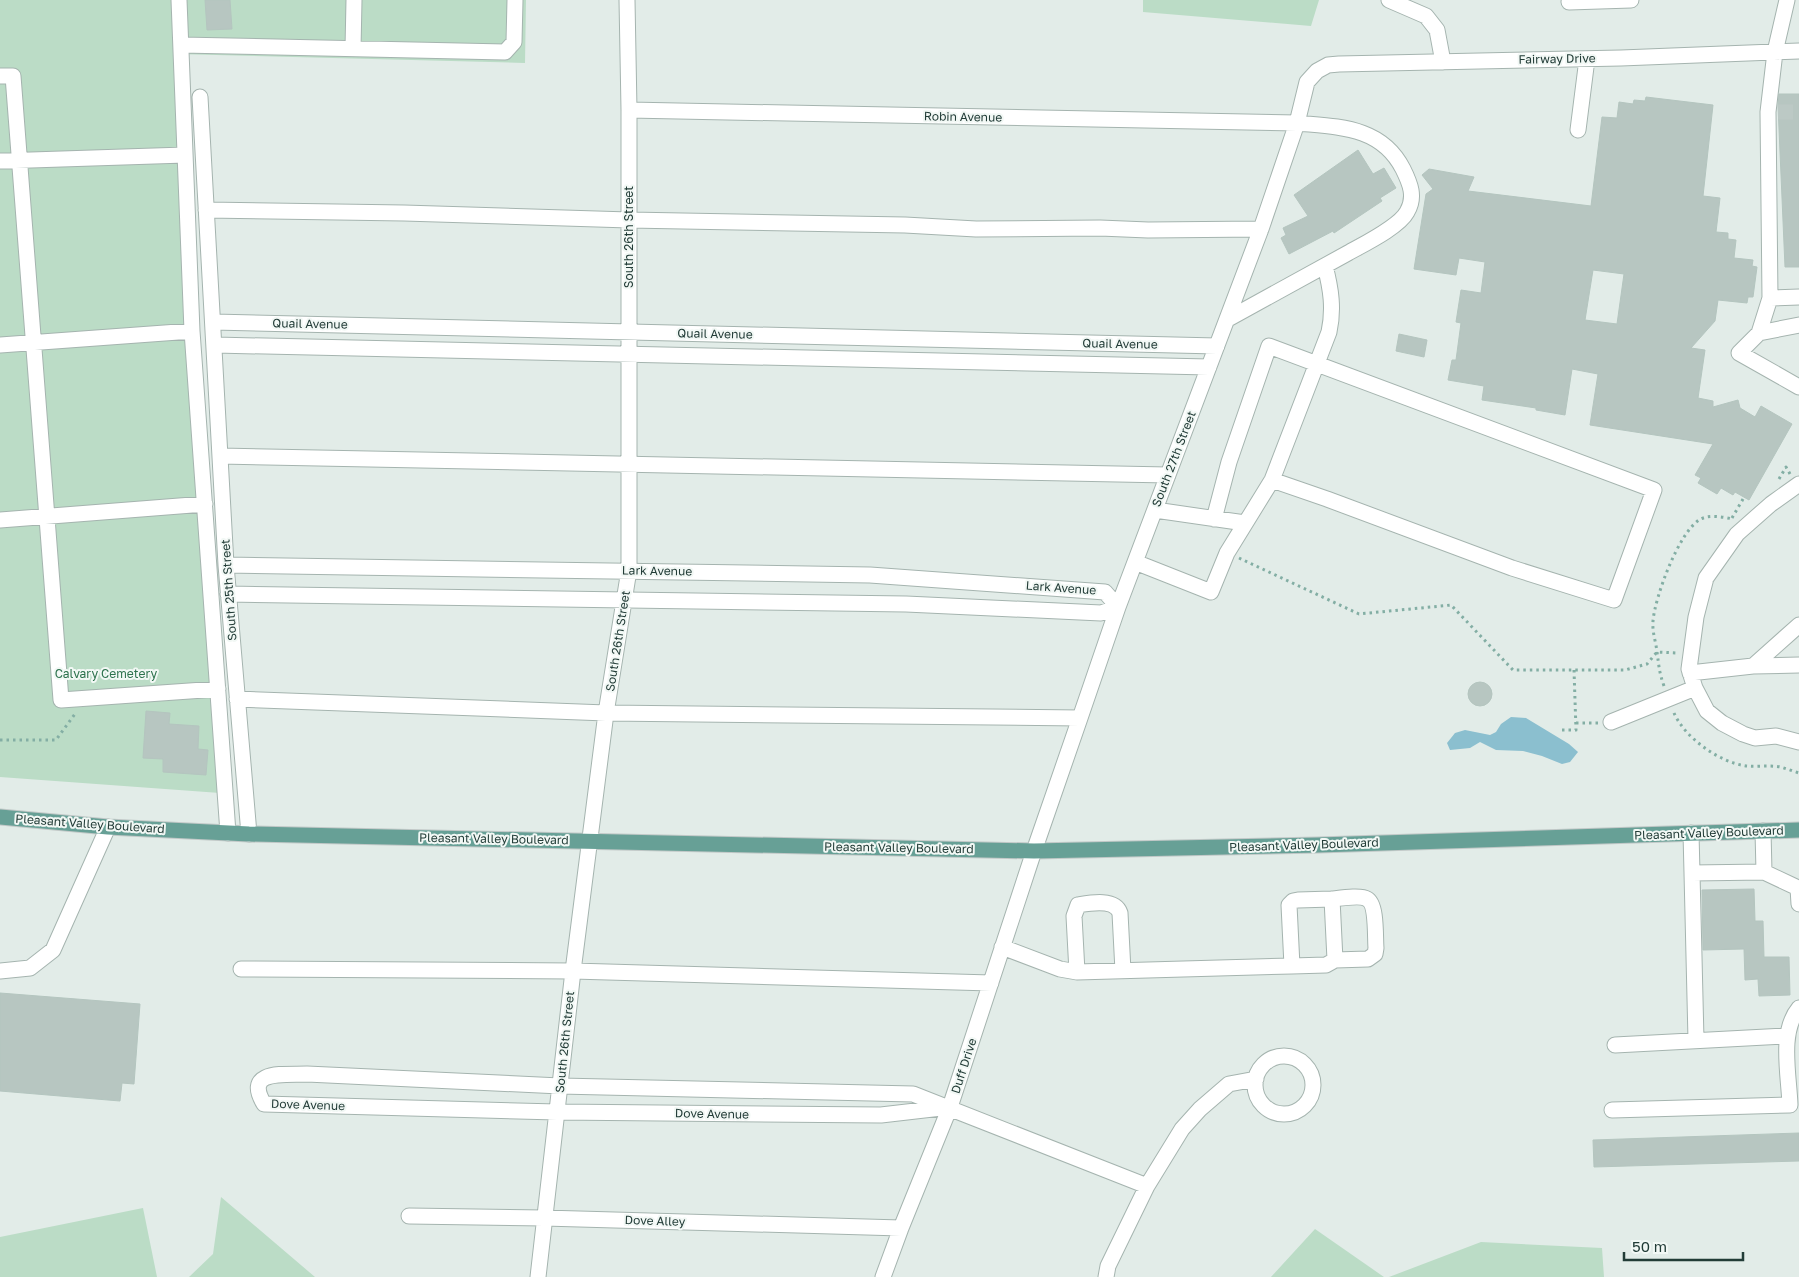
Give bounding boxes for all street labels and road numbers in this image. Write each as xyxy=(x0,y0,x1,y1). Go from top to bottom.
street label: Fairway Drive xyxy=(1518,50,1596,67)
street label: Robin Avenue xyxy=(924,108,1002,125)
street label: South 26th Street xyxy=(621,186,636,288)
street label: Quail Avenue xyxy=(272,315,348,332)
street label: Quail Avenue xyxy=(677,325,753,342)
street label: Quail Avenue xyxy=(1082,335,1158,352)
street label: South 27th Street xyxy=(1148,409,1199,509)
street label: South 25th Street xyxy=(217,538,240,641)
street label: Lark Avenue xyxy=(622,562,692,579)
street label: Lark Avenue xyxy=(1025,578,1097,597)
street label: South 26th Street xyxy=(602,589,633,693)
street label: Pleasant Valley Boulevard xyxy=(15,811,165,836)
street label: Pleasant Valley Boulevard xyxy=(1634,822,1784,843)
street label: Pleasant Valley Boulevard xyxy=(419,830,569,847)
street label: Pleasant Valley Boulevard xyxy=(1229,834,1379,855)
street label: Pleasant Valley Boulevard xyxy=(824,839,974,856)
street label: South 26th Street xyxy=(552,990,577,1094)
street label: Duff Drive xyxy=(948,1036,980,1095)
street label: Dove Avenue xyxy=(271,1096,345,1113)
street label: Dove Avenue xyxy=(675,1105,749,1122)
street label: Dove Alley xyxy=(624,1212,686,1229)

